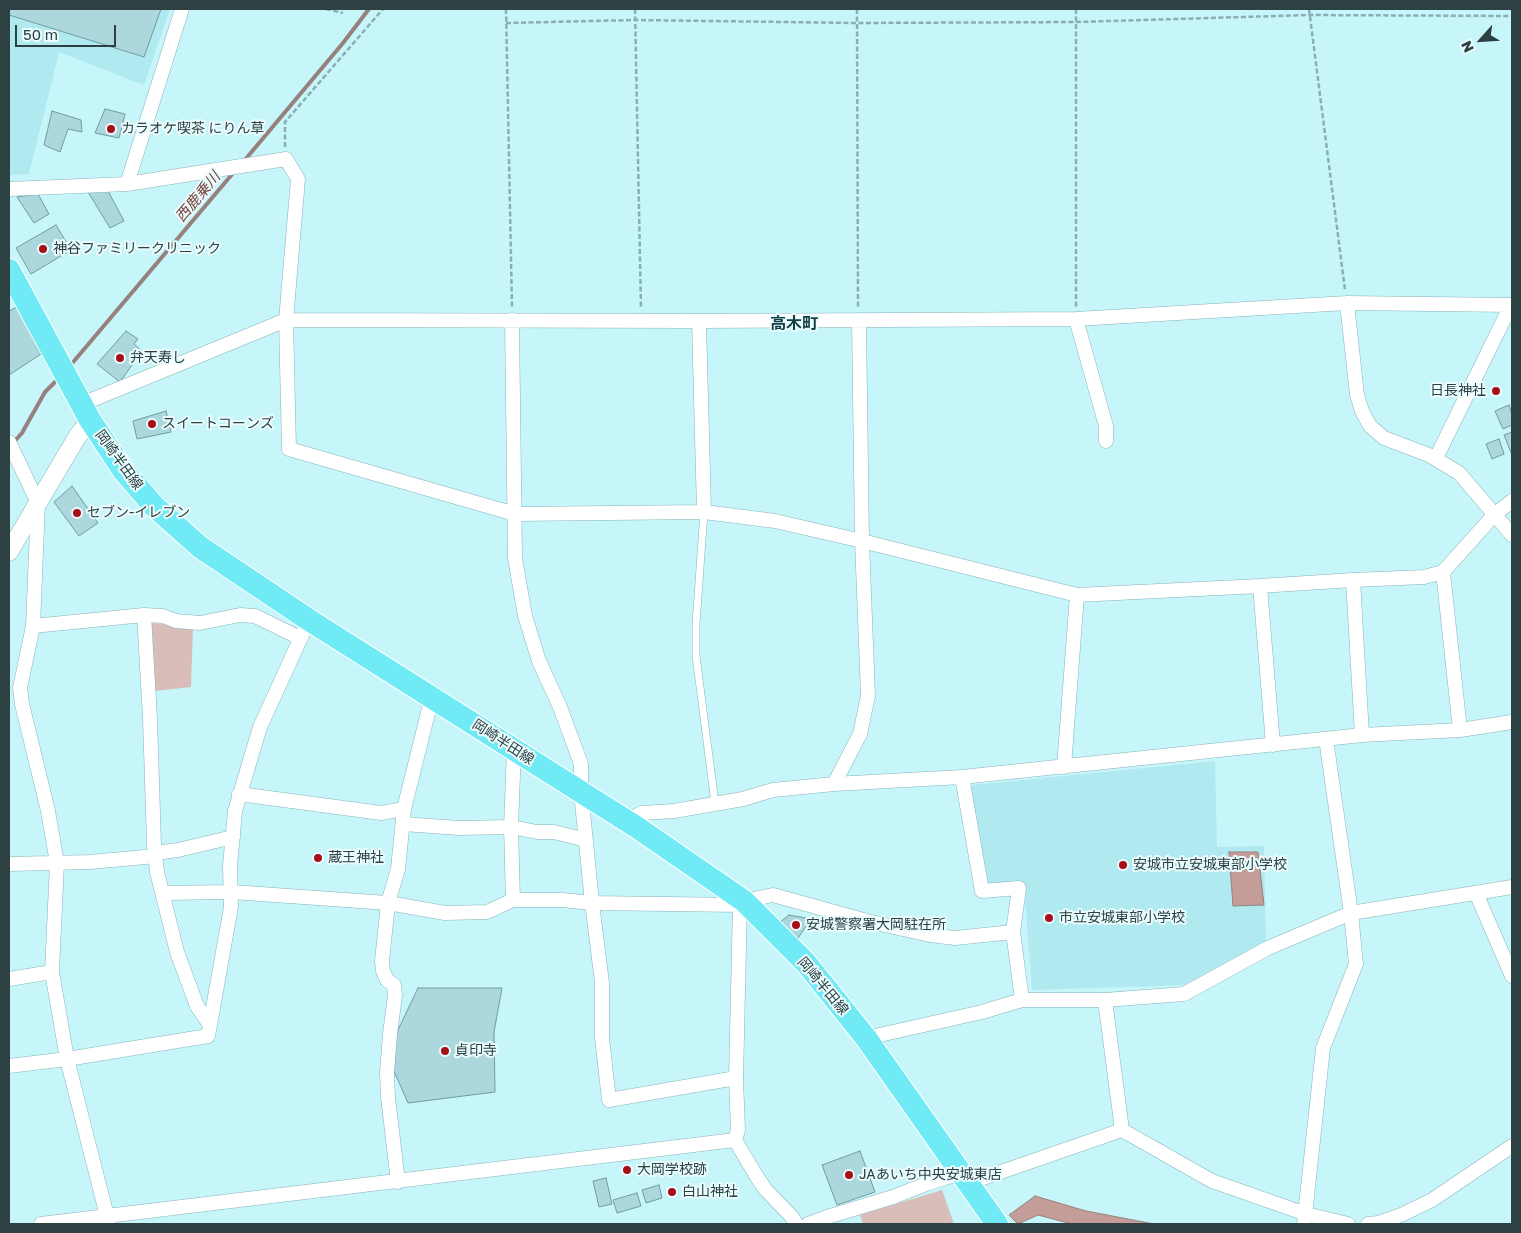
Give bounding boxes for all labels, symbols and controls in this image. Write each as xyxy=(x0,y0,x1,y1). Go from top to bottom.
scale bar xyxy=(18,15,119,47)
north arrow xyxy=(1456,15,1506,65)
text: 50 m xyxy=(23,25,58,43)
text: N xyxy=(1457,38,1477,55)
place label: カラオケ喫茶 にりん草 xyxy=(121,121,264,137)
marker: カラオケ喫茶 にりん草 xyxy=(105,123,117,135)
water label: 西鹿乗川 xyxy=(172,168,224,226)
place label: 神谷ファミリークリニック xyxy=(53,241,221,257)
marker: 神谷ファミリークリニック xyxy=(37,243,49,255)
district label: 高木町 xyxy=(770,314,818,334)
place label: 弁天寿し xyxy=(130,350,186,366)
marker: 弁天寿し xyxy=(114,352,126,364)
place label: 日長神社 xyxy=(1430,383,1486,399)
marker: 日長神社 xyxy=(1490,385,1502,397)
place label: スイートコーンズ xyxy=(162,416,274,432)
marker: スイートコーンズ xyxy=(146,418,158,430)
street label: 岡崎半田線 xyxy=(92,427,146,493)
place label: セブン-イレブン xyxy=(87,505,190,521)
marker: セブン-イレブン xyxy=(71,507,83,519)
street label: 岡崎半田線 xyxy=(469,716,537,768)
place label: 蔵王神社 xyxy=(328,850,384,866)
marker: 蔵王神社 xyxy=(312,852,324,864)
place label: 安城市立安城東部小学校 xyxy=(1133,857,1287,873)
marker: 安城市立安城東部小学校 xyxy=(1117,859,1129,871)
place label: 市立安城東部小学校 xyxy=(1059,910,1185,926)
marker: 市立安城東部小学校 xyxy=(1043,912,1055,924)
place label: 安城警察署大岡駐在所 xyxy=(806,917,946,933)
marker: 安城警察署大岡駐在所 xyxy=(790,919,802,931)
street label: 岡崎半田線 xyxy=(794,954,852,1018)
place label: 貞印寺 xyxy=(455,1043,497,1059)
marker: 貞印寺 xyxy=(439,1045,451,1057)
place label: 大岡学校跡 xyxy=(637,1162,707,1178)
marker: 大岡学校跡 xyxy=(621,1164,633,1176)
place label: JAあいち中央安城東店 xyxy=(859,1167,1002,1183)
marker: JAあいち中央安城東店 xyxy=(843,1169,855,1181)
place label: 白山神社 xyxy=(682,1184,738,1200)
marker: 白山神社 xyxy=(666,1186,678,1198)

